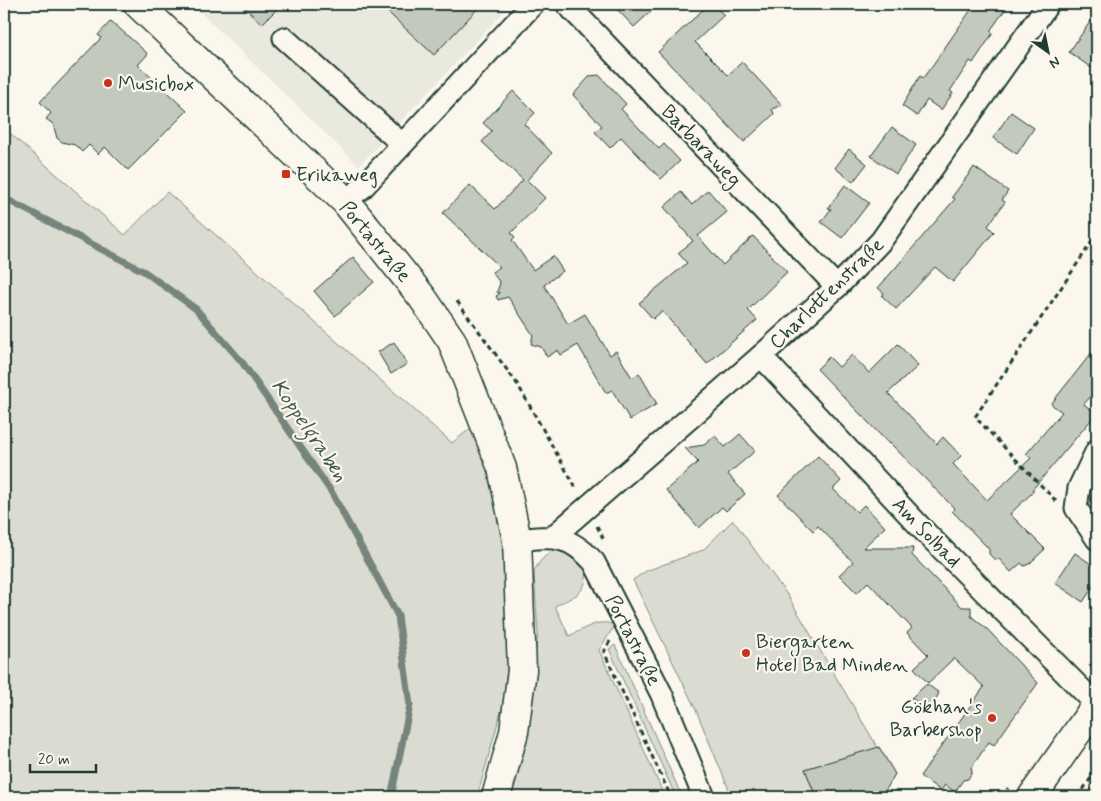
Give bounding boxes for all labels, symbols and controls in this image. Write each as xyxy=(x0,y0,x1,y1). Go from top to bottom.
north arrow xyxy=(1024,28,1074,78)
text: N xyxy=(1046,52,1063,72)
place label: Musicbox xyxy=(118,71,194,98)
marker: Musicbox xyxy=(102,77,114,89)
street label: Barbaraweg xyxy=(654,99,747,194)
place label: Erikaweg xyxy=(296,162,378,189)
marker: Erikaweg xyxy=(280,168,292,180)
street label: Portastraße xyxy=(333,196,417,288)
street label: Charlottenstraße xyxy=(764,232,890,356)
water label: Koppelgraben xyxy=(263,374,354,489)
street label: Am Solbad xyxy=(885,492,966,574)
street label: Portastraße xyxy=(598,591,667,691)
place label: Biergarten Hotel Bad Minden xyxy=(756,629,908,679)
marker: Biergarten Hotel Bad Minden xyxy=(740,647,752,659)
place label: Gökhan's Barbershop xyxy=(890,694,982,744)
marker: Gökhan's Barbershop xyxy=(986,712,998,724)
scale bar xyxy=(30,741,96,773)
text: 20 m xyxy=(38,750,70,770)

